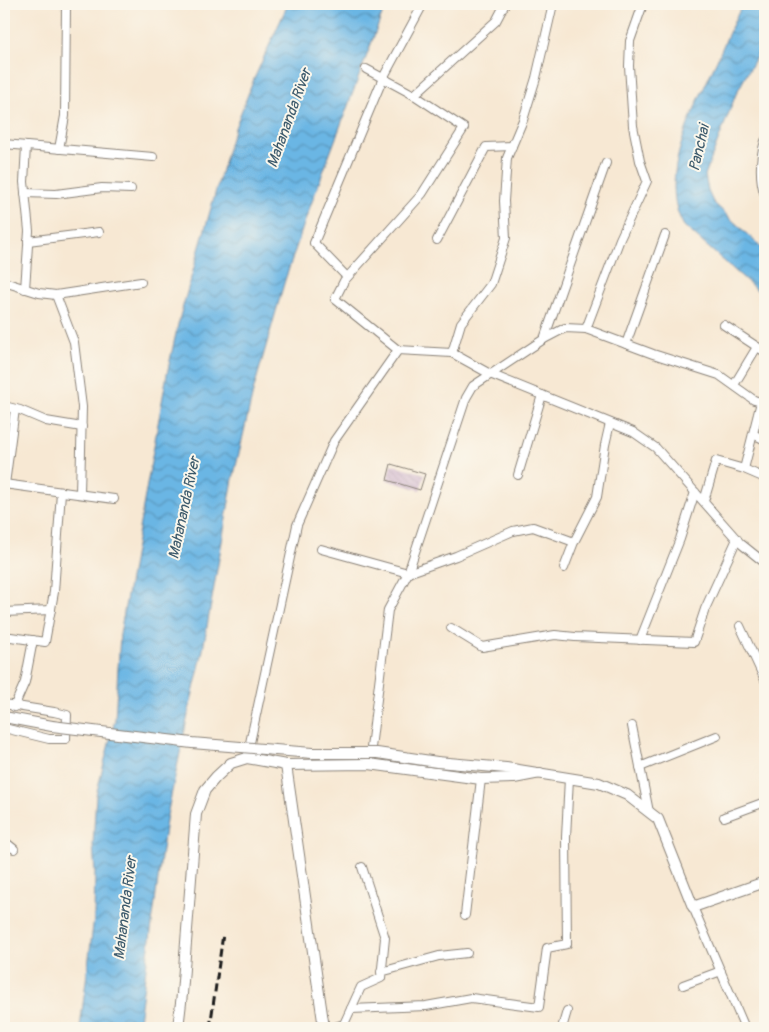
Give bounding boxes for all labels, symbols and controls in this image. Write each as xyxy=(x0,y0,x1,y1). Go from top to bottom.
water label: Mahananda River xyxy=(263,65,317,170)
water label: Panchai xyxy=(685,121,715,173)
water label: Mahananda River xyxy=(164,454,205,561)
water label: Mahananda River xyxy=(110,854,141,961)

